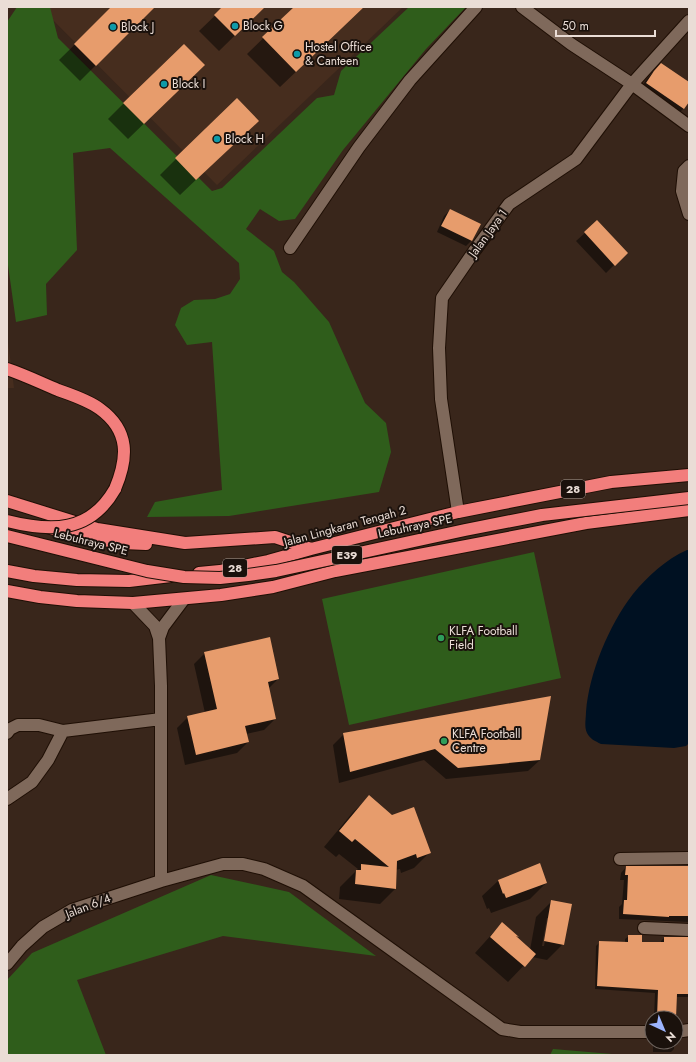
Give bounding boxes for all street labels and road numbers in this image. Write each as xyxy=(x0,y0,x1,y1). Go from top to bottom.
street label: Jalan Jaya 1 xyxy=(463,205,512,262)
road number: 28 xyxy=(561,480,585,498)
street label: Jalan Lingkaran Tengah 2 xyxy=(280,501,408,551)
street label: Lebuhraya SPE xyxy=(376,509,454,543)
street label: Lebuhraya SPE xyxy=(52,524,130,560)
road number: E39 xyxy=(332,546,362,564)
road number: 28 xyxy=(223,559,247,577)
street label: Jalan 6/4 xyxy=(61,889,113,924)

